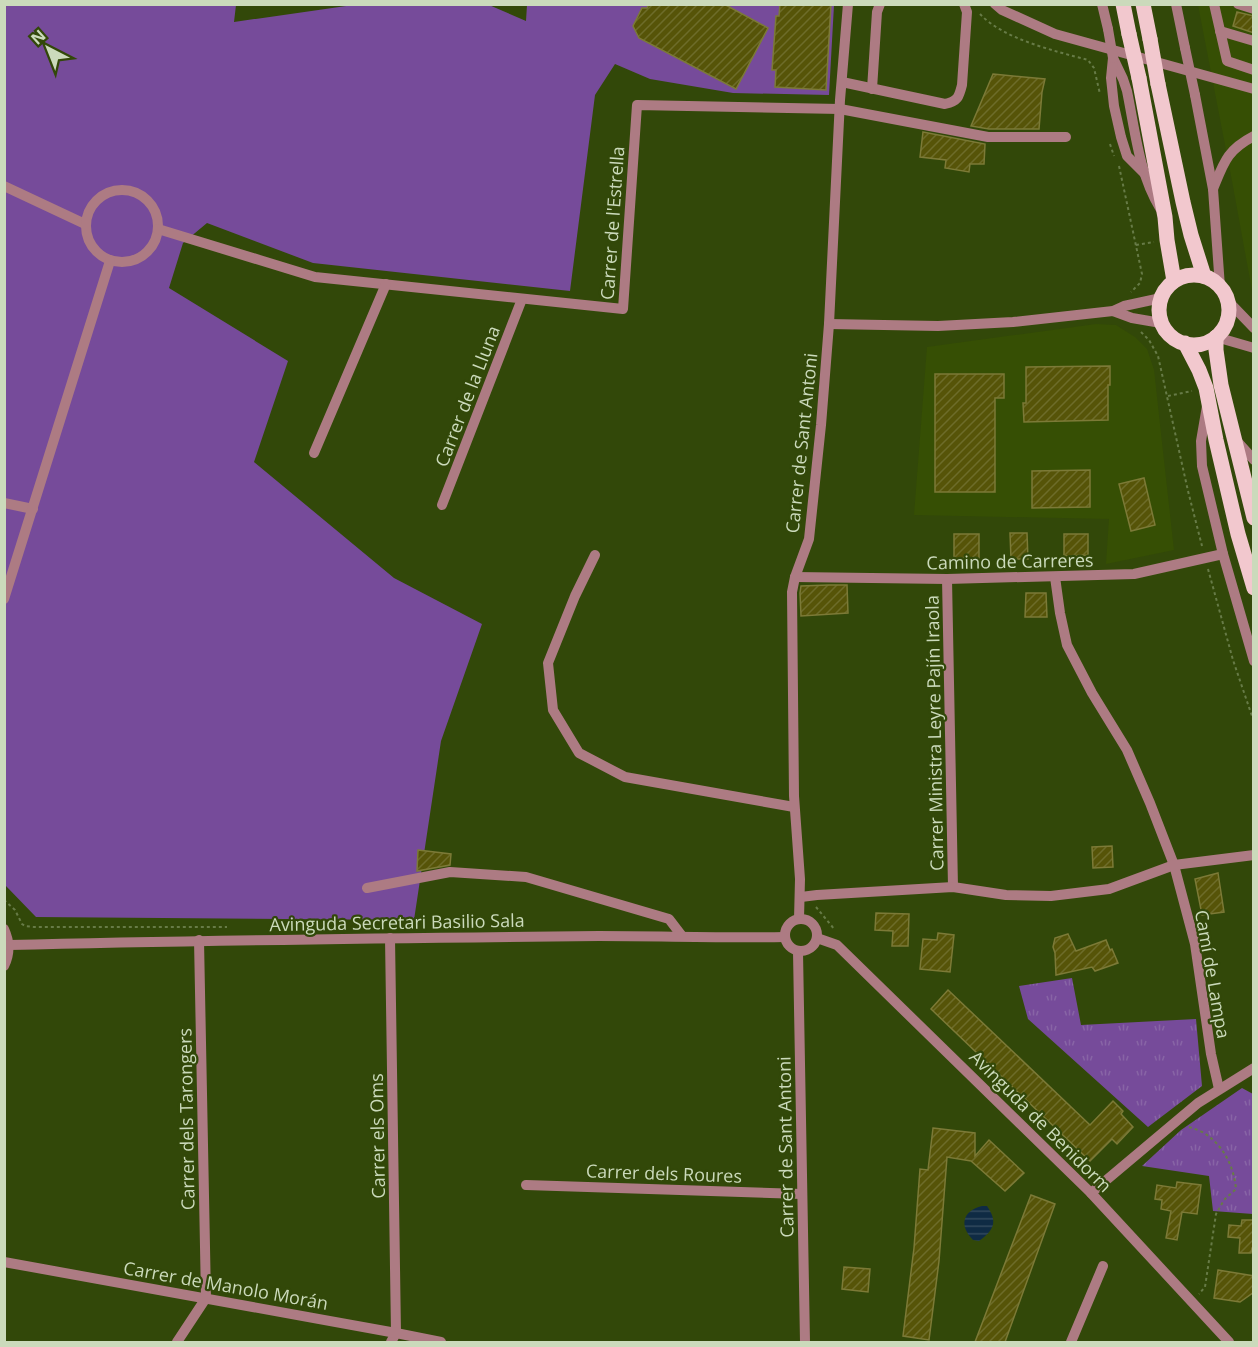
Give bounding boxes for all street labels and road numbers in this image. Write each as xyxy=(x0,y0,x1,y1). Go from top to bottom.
street label: Carrer de l'Estrella xyxy=(595,145,629,301)
street label: Carrer de la Lluna xyxy=(429,322,505,470)
street label: Carrer de Sant Antoni xyxy=(780,352,822,534)
street label: Camino de Carreres xyxy=(926,548,1094,574)
street label: Carrer Ministra Leyre Pajín Iraola xyxy=(920,595,948,871)
street label: Avinguda Secretari Basilio Sala xyxy=(269,908,525,936)
street label: Camí de Lampa xyxy=(1190,908,1236,1040)
street label: Carrer dels Tarongers xyxy=(172,1028,200,1210)
street label: Avinguda de Benidorm xyxy=(965,1045,1117,1197)
street label: Carrer de Sant Antoni xyxy=(771,1056,799,1238)
street label: Carrer els Oms xyxy=(364,1073,390,1199)
street label: Carrer dels Roures xyxy=(586,1158,742,1188)
street label: Carrer de Manolo Morán xyxy=(122,1255,330,1315)

